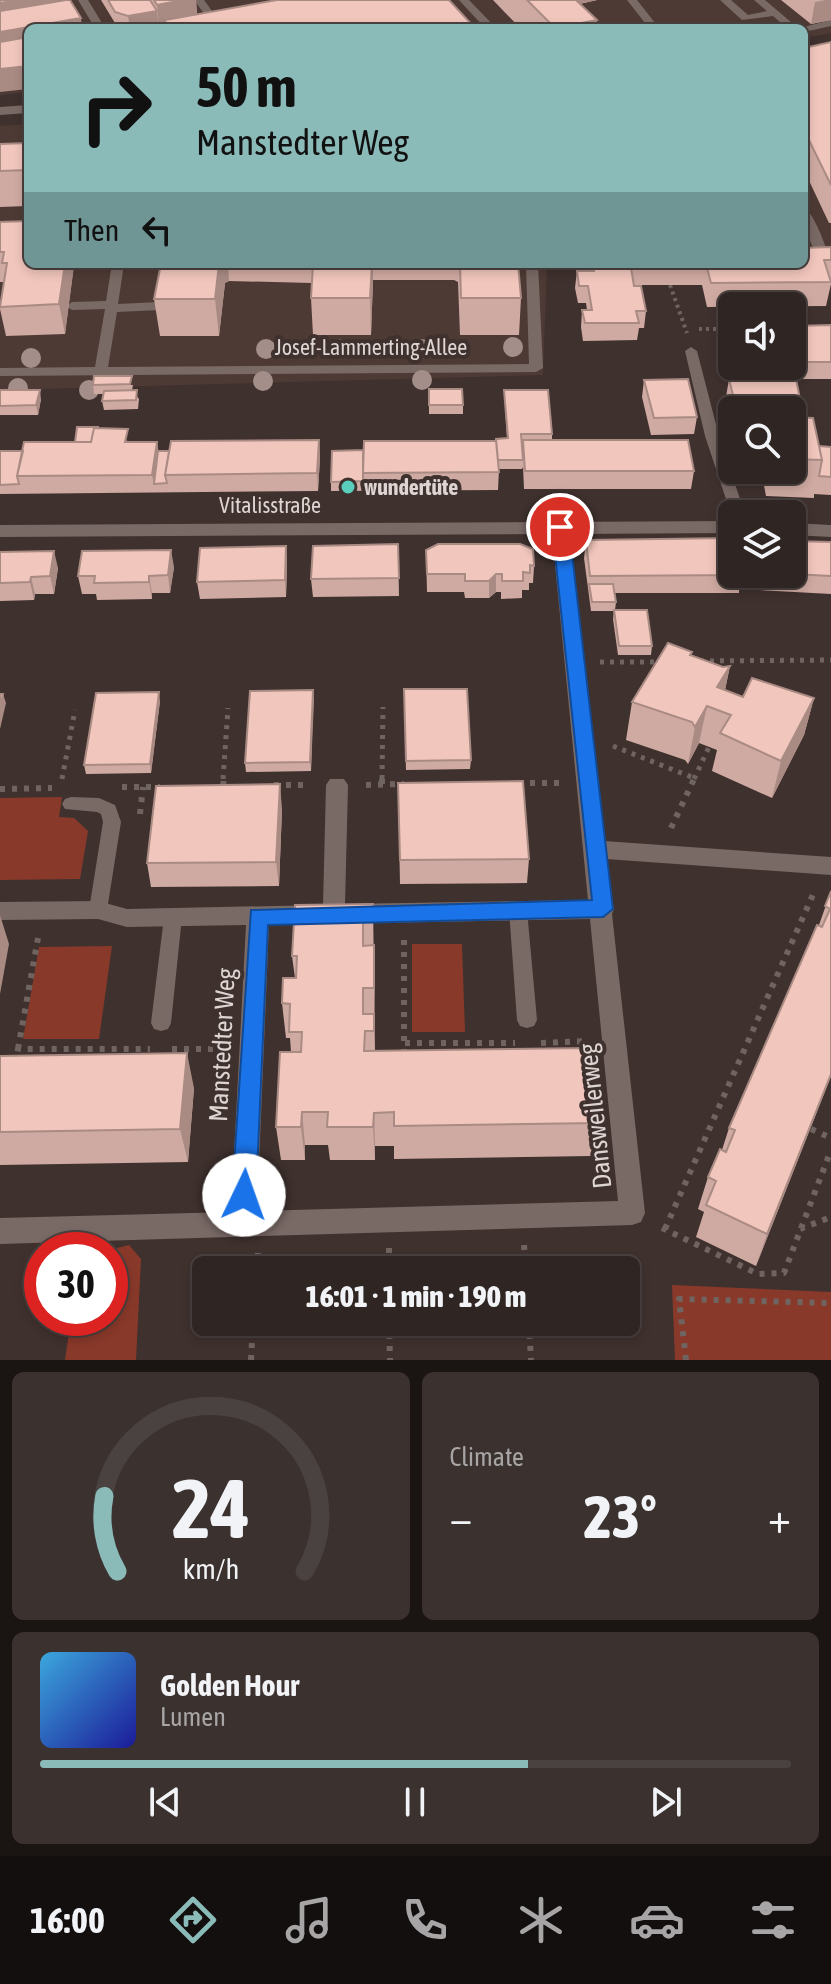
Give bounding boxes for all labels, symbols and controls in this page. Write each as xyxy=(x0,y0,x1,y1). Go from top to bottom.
text: 50 m xyxy=(196,55,297,119)
icon: right xyxy=(64,56,168,160)
text: Manstedter Weg xyxy=(196,121,409,163)
icon: left xyxy=(135,208,179,252)
text: Then xyxy=(64,213,119,247)
map controls xyxy=(718,292,806,588)
button: sound xyxy=(718,292,806,380)
street label: Josef-Lammerting-Allee xyxy=(275,334,467,360)
button: search xyxy=(718,396,806,484)
place label: wundertüte xyxy=(364,474,458,500)
marker: wundertüte xyxy=(339,478,357,496)
street label: Vitalisstraße xyxy=(219,492,321,518)
pin xyxy=(526,493,594,561)
button: layers xyxy=(718,500,806,588)
icon: arrive xyxy=(538,505,582,549)
street label: Manstedter Weg xyxy=(203,967,241,1123)
street label: Dansweilerweg xyxy=(572,1041,618,1190)
position arrow xyxy=(202,1153,286,1237)
speed limit sign: 30 xyxy=(24,1232,128,1336)
text: 16:01 · 1 min · 190 m xyxy=(306,1279,526,1313)
text: Climate xyxy=(450,1442,524,1472)
text: 24 xyxy=(172,1460,250,1556)
text: 23° xyxy=(584,1482,657,1551)
text: − xyxy=(450,1492,472,1542)
text: + xyxy=(768,1492,791,1542)
text: km/h xyxy=(182,1552,239,1585)
text: Golden Hour xyxy=(160,1668,299,1702)
text: Lumen xyxy=(160,1702,226,1732)
icon: previous xyxy=(143,1780,187,1824)
icon: pause xyxy=(393,1780,437,1824)
icon: next xyxy=(644,1780,688,1824)
icon: directions xyxy=(165,1892,221,1948)
icon: music xyxy=(281,1892,337,1948)
icon: phone xyxy=(397,1892,453,1948)
icon: climate xyxy=(513,1892,569,1948)
icon: car xyxy=(629,1892,685,1948)
icon: filters xyxy=(745,1892,801,1948)
text: 16:00 xyxy=(30,1899,105,1941)

